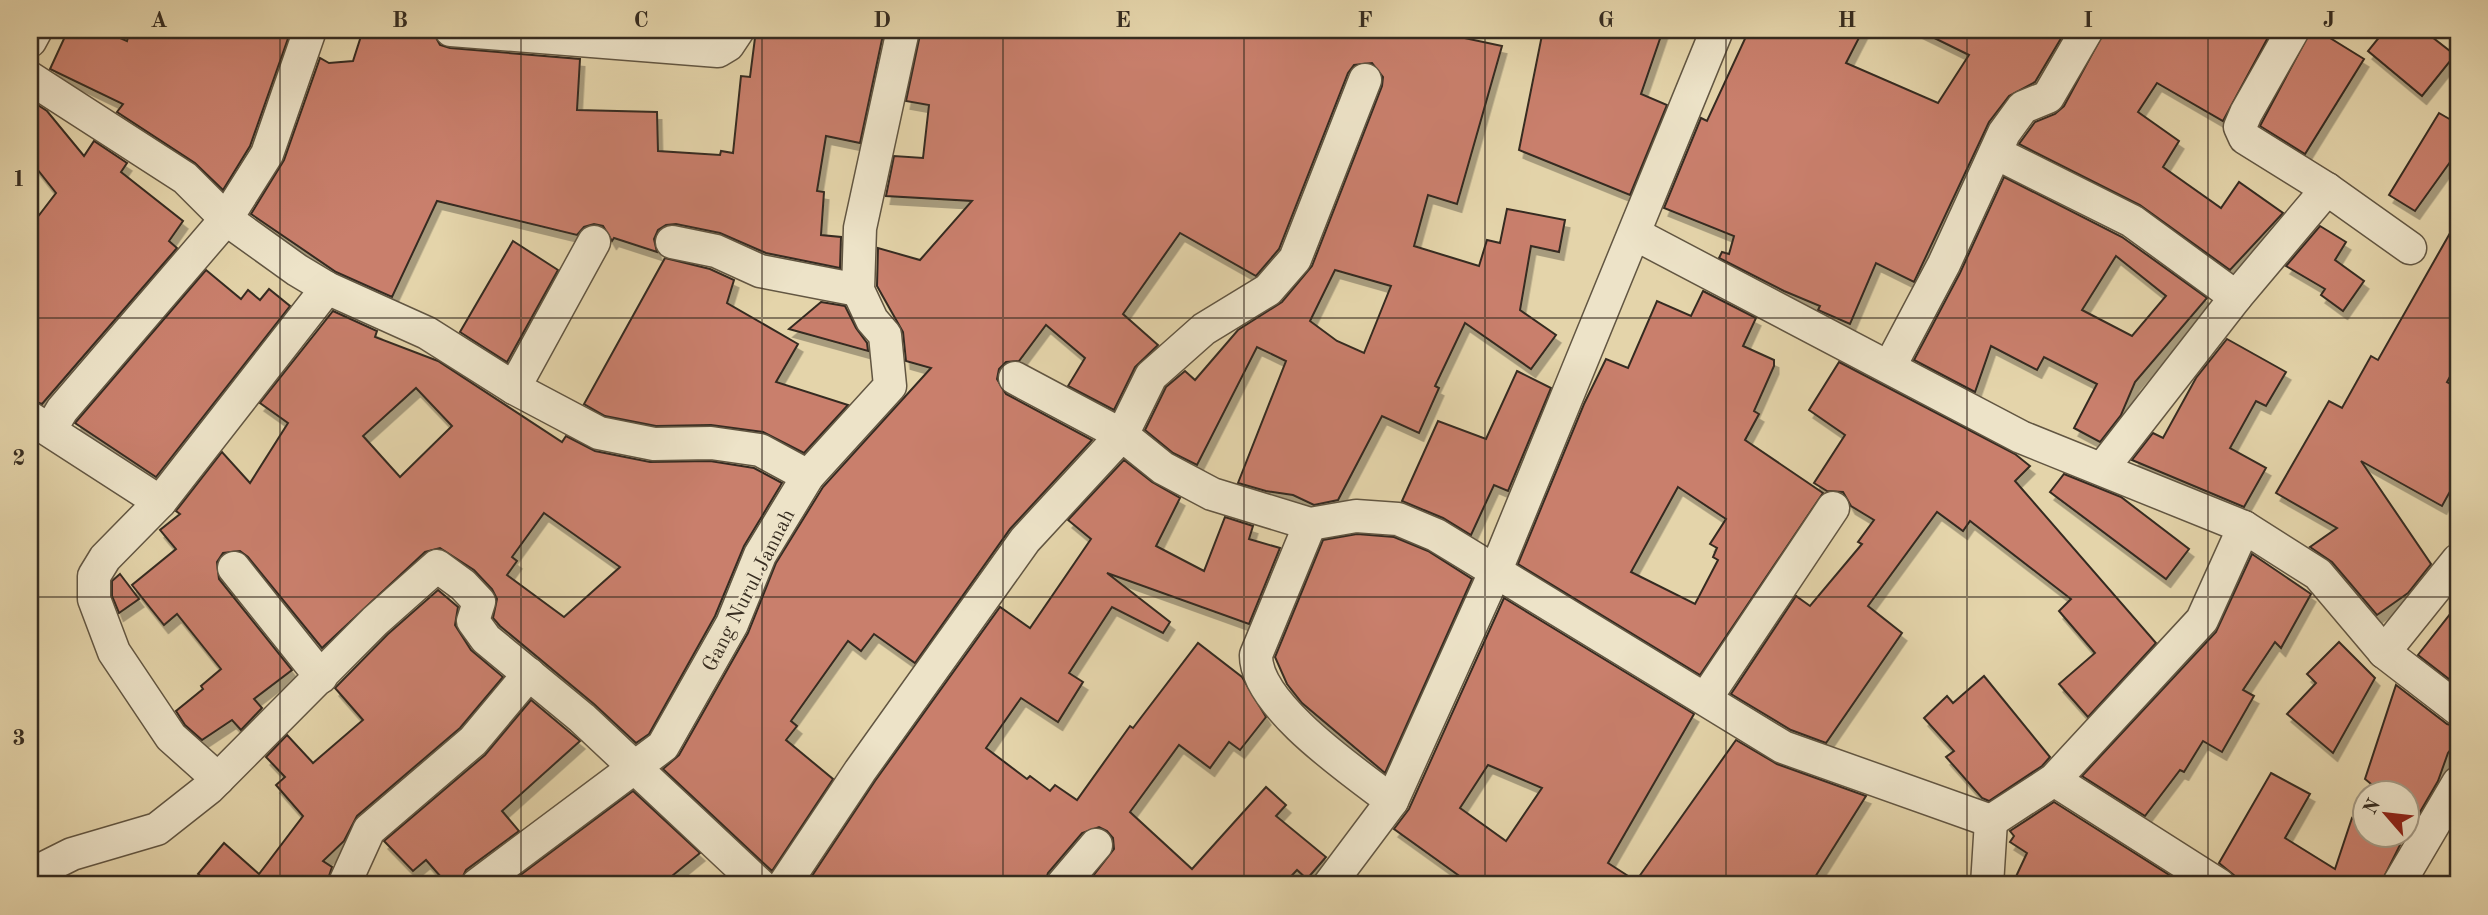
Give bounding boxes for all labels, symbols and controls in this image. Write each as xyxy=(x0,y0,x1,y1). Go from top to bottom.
text: A xyxy=(150,9,168,32)
text: B xyxy=(392,9,408,32)
text: C xyxy=(633,9,649,32)
text: D xyxy=(873,9,891,32)
text: E xyxy=(1115,9,1131,32)
text: F xyxy=(1357,9,1373,32)
text: G xyxy=(1598,9,1614,32)
text: H xyxy=(1838,9,1856,32)
text: I xyxy=(2083,9,2093,32)
text: J xyxy=(2323,9,2335,32)
text: 1 xyxy=(12,168,26,191)
text: 2 xyxy=(12,447,26,470)
street label: Gang Nurul Jannah xyxy=(699,506,799,675)
text: 3 xyxy=(12,727,26,750)
north arrow xyxy=(2352,778,2422,848)
text: N xyxy=(2361,796,2385,818)

